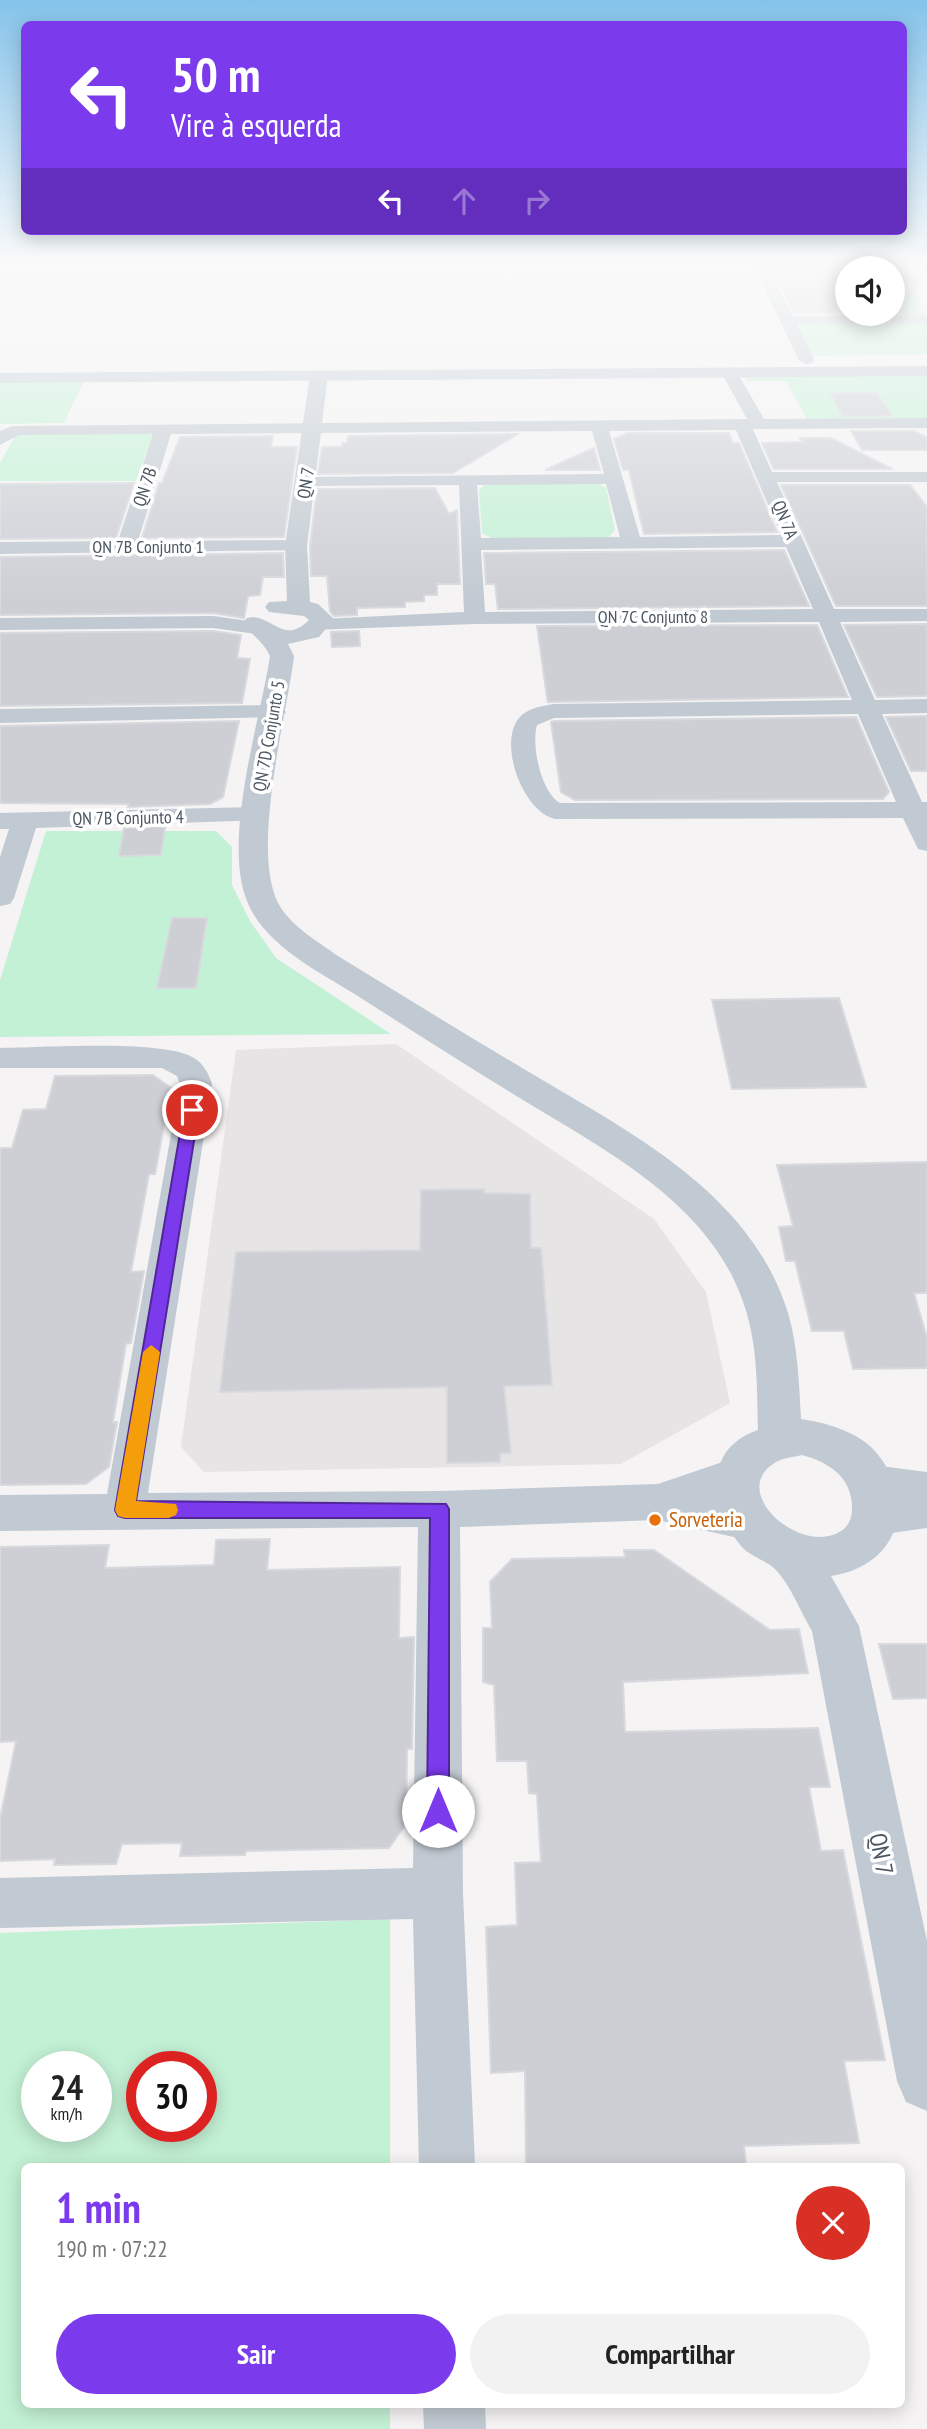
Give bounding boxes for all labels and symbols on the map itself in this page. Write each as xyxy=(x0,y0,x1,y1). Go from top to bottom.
street label: QN 7B xyxy=(127,464,162,509)
street label: QN 7 xyxy=(292,466,319,500)
street label: QN 7A xyxy=(767,497,804,543)
street label: QN 7B Conjunto 1 xyxy=(92,535,204,558)
street label: QN 7C Conjunto 8 xyxy=(598,605,708,628)
street label: QN 7D Conjunto 5 xyxy=(247,679,290,793)
street label: QN 7B Conjunto 4 xyxy=(72,805,184,830)
pin xyxy=(162,1080,222,1140)
place label: Sorveteria xyxy=(669,1506,743,1533)
marker: Sorveteria xyxy=(647,1512,663,1528)
position arrow xyxy=(401,1774,475,1848)
street label: QN 7 xyxy=(862,1830,901,1877)
speed limit sign: 30 xyxy=(126,2051,217,2142)

